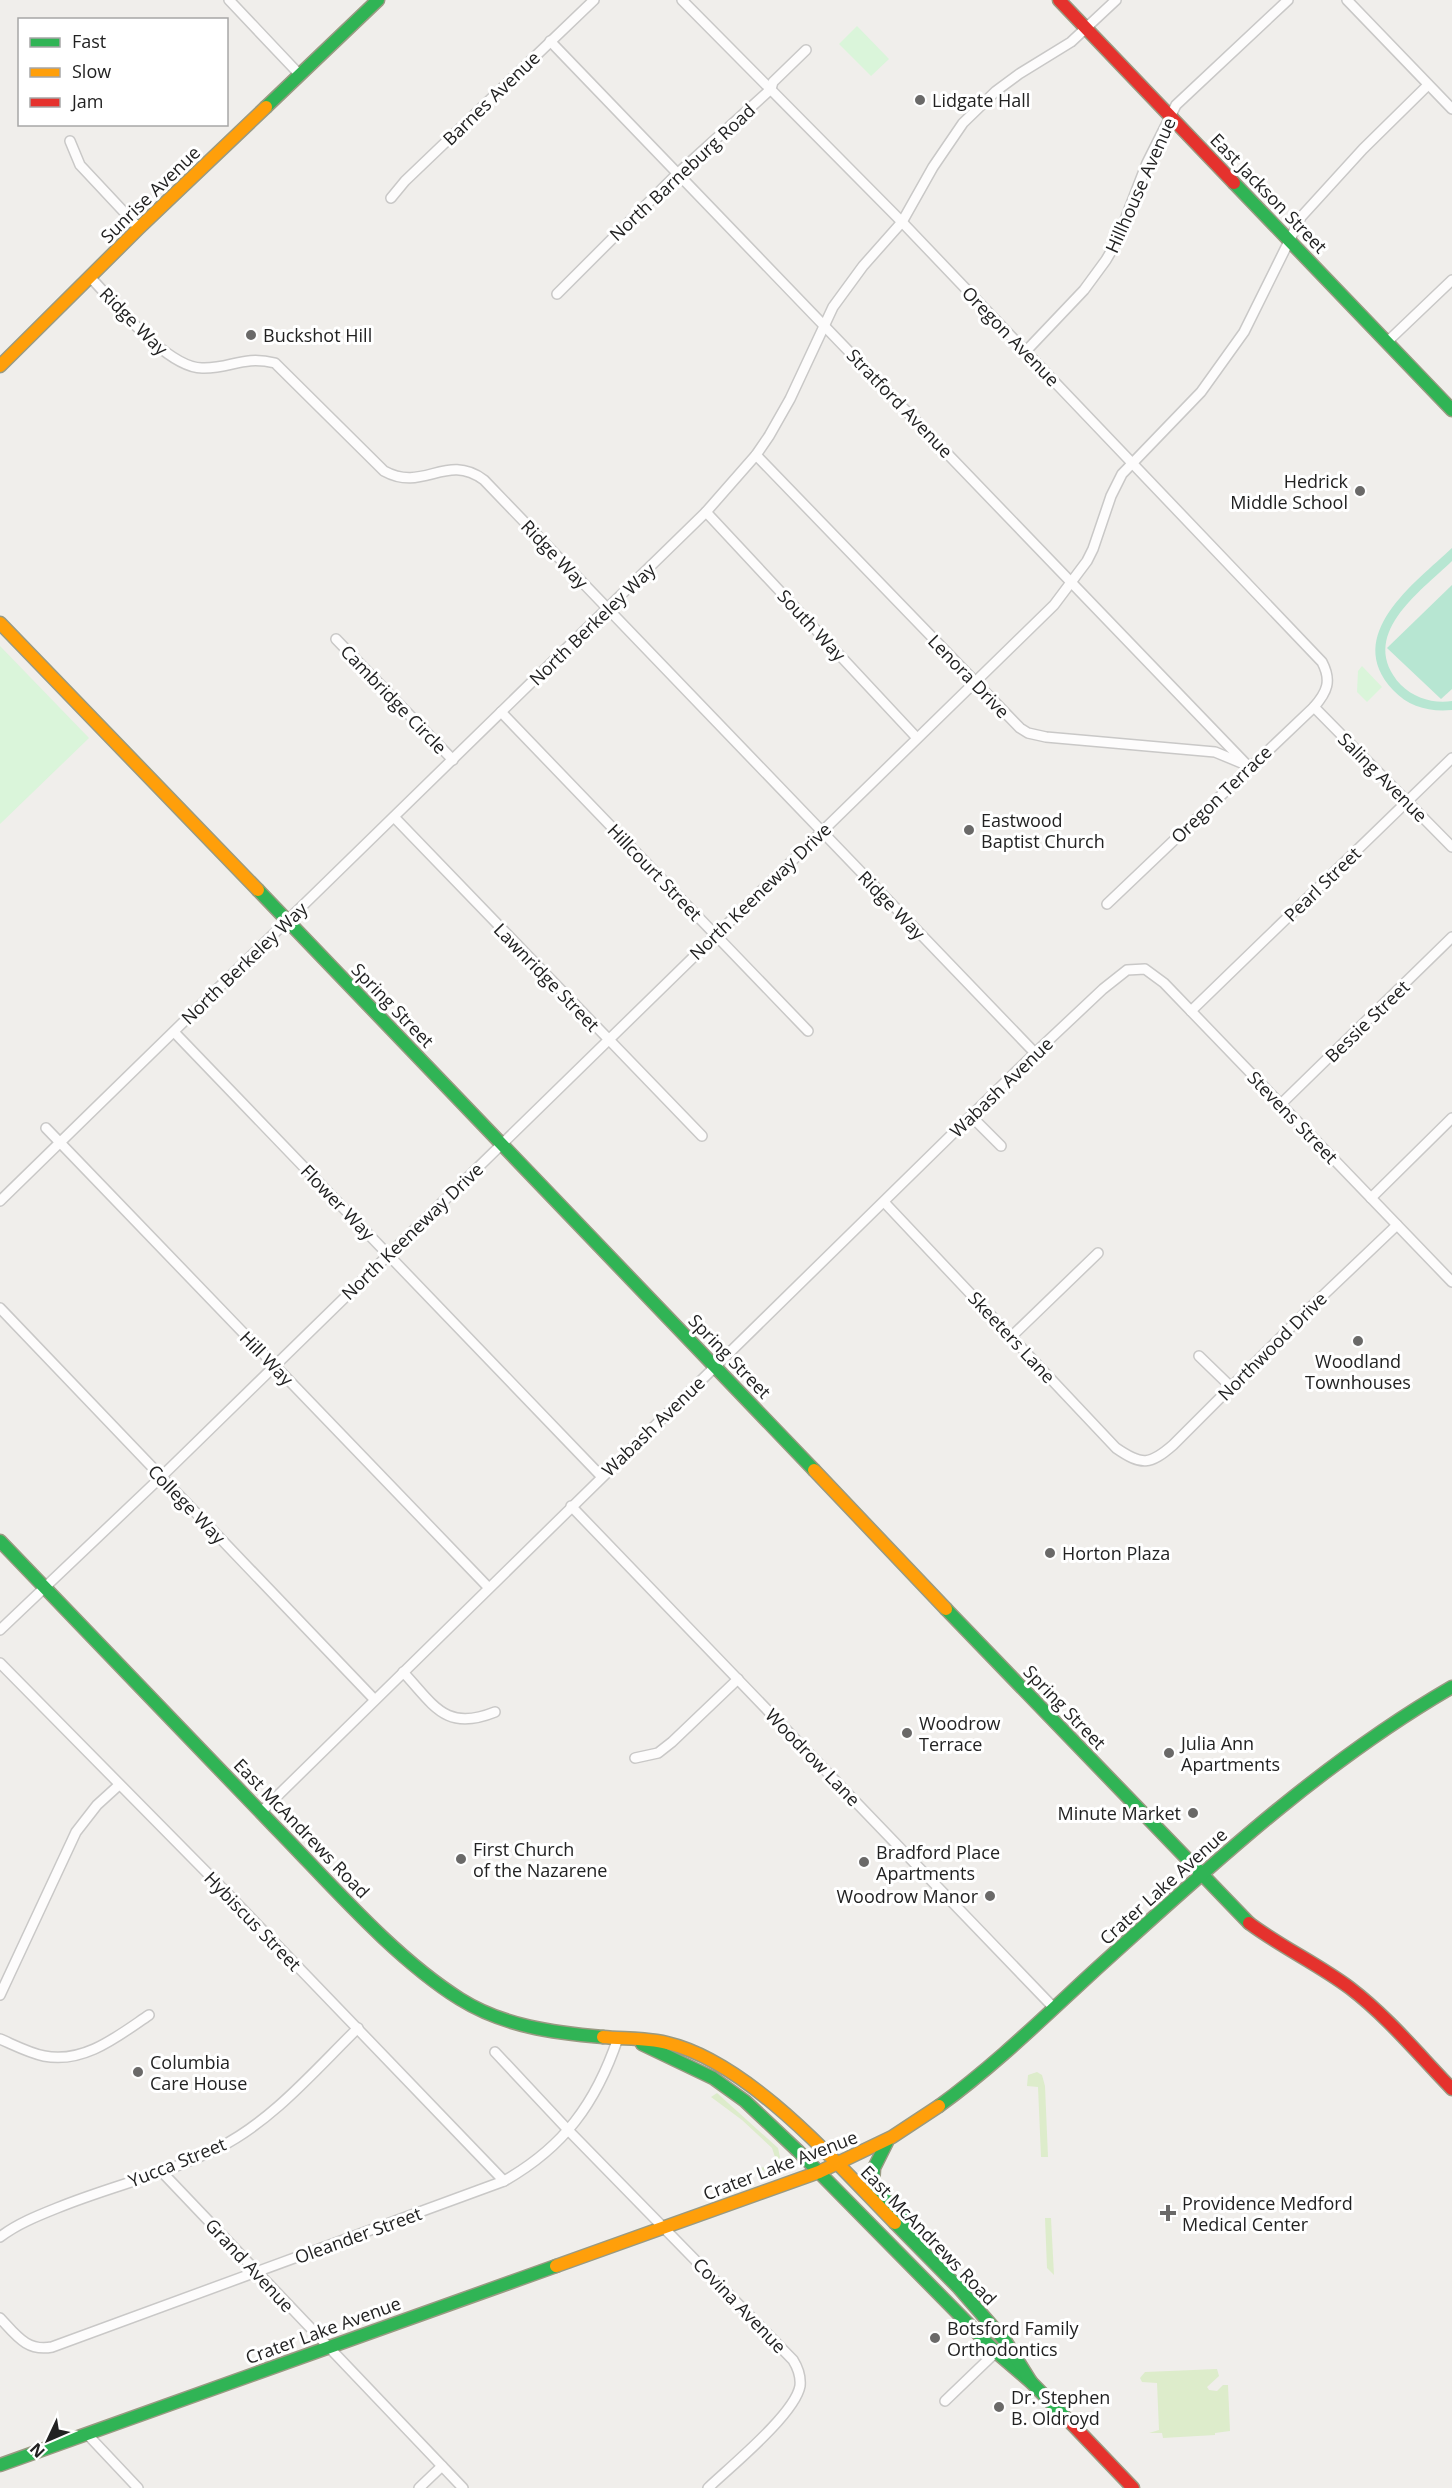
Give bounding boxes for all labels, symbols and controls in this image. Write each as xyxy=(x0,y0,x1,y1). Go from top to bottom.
legend xyxy=(18,18,228,126)
text: Fast xyxy=(72,29,106,53)
street label: Barnes Avenue xyxy=(437,46,545,150)
text: Slow xyxy=(72,59,111,83)
place label: Lidgate Hall xyxy=(932,88,1030,112)
text: Jam xyxy=(70,89,104,113)
marker: Lidgate Hall xyxy=(913,93,927,107)
street label: North Barneburg Road xyxy=(604,98,760,246)
street label: Hillhouse Avenue xyxy=(1099,114,1181,256)
street label: East Jackson Street xyxy=(1205,128,1333,258)
street label: Sunrise Avenue xyxy=(95,140,205,248)
street label: Oregon Avenue xyxy=(957,281,1065,391)
street label: Ridge Way xyxy=(95,282,174,361)
place label: Buckshot Hill xyxy=(263,323,372,347)
marker: Buckshot Hill xyxy=(244,328,258,342)
street label: Stratford Avenue xyxy=(842,343,958,463)
place label: Hedrick Middle School xyxy=(1230,469,1349,514)
marker: Hedrick Middle School xyxy=(1353,484,1367,498)
street label: Ridge Way xyxy=(516,514,594,594)
street label: North Berkeley Way xyxy=(524,557,661,690)
street label: South Way xyxy=(773,584,852,667)
street label: Lenora Drive xyxy=(923,629,1015,723)
street label: Cambridge Circle xyxy=(336,639,452,759)
street label: Saling Avenue xyxy=(1333,727,1433,827)
street label: Oregon Terrace xyxy=(1165,740,1277,848)
place label: Eastwood Baptist Church xyxy=(981,808,1105,853)
street label: North Keeneway Drive xyxy=(684,817,836,965)
street label: Hillcourt Street xyxy=(603,818,707,926)
marker: Eastwood Baptist Church xyxy=(962,823,976,837)
street label: Pearl Street xyxy=(1278,841,1366,927)
street label: Ridge Way xyxy=(853,865,931,945)
street label: North Berkeley Way xyxy=(176,896,313,1029)
street label: Lawnridge Street xyxy=(489,918,605,1036)
street label: Spring Street xyxy=(347,958,439,1052)
street label: Bessie Street xyxy=(1320,975,1414,1067)
street label: Wabash Avenue xyxy=(944,1032,1058,1142)
street label: Stevens Street xyxy=(1243,1065,1343,1169)
street label: North Keeneway Drive xyxy=(336,1157,488,1305)
street label: Flower Way xyxy=(296,1159,381,1246)
street label: Skeeters Lane xyxy=(963,1286,1061,1388)
street label: Northwood Drive xyxy=(1212,1286,1332,1406)
street label: Spring Street xyxy=(684,1309,776,1403)
street label: Hill Way xyxy=(235,1325,300,1391)
marker: Woodland Townhouses xyxy=(1351,1334,1365,1348)
place label: Woodland Townhouses xyxy=(1305,1349,1411,1394)
street label: Wabash Avenue xyxy=(596,1371,710,1481)
street label: College Way xyxy=(143,1459,232,1550)
place label: Horton Plaza xyxy=(1062,1541,1170,1565)
marker: Horton Plaza xyxy=(1043,1546,1057,1560)
street label: Spring Street xyxy=(1019,1660,1111,1754)
street label: Woodrow Lane xyxy=(760,1703,866,1811)
place label: Woodrow Terrace xyxy=(919,1711,1000,1756)
marker: Woodrow Terrace xyxy=(900,1726,914,1740)
place label: Julia Ann Apartments xyxy=(1179,1731,1280,1776)
marker: Julia Ann Apartments xyxy=(1162,1746,1176,1760)
street label: East McAndrews Road xyxy=(229,1753,375,1903)
place label: Minute Market xyxy=(1057,1801,1181,1825)
marker: Minute Market xyxy=(1186,1806,1200,1820)
street label: Crater Lake Avenue xyxy=(1094,1822,1232,1950)
place label: First Church of the Nazarene xyxy=(473,1837,607,1882)
place label: Bradford Place Apartments xyxy=(876,1840,1000,1885)
marker: First Church of the Nazarene xyxy=(454,1852,468,1866)
marker: Bradford Place Apartments xyxy=(857,1855,871,1869)
street label: Hybiscus Street xyxy=(199,1866,307,1976)
place label: Woodrow Manor xyxy=(836,1884,979,1908)
marker: Woodrow Manor xyxy=(983,1889,997,1903)
place label: Columbia Care House xyxy=(150,2050,247,2095)
marker: Columbia Care House xyxy=(131,2065,145,2079)
street label: Crater Lake Avenue xyxy=(699,2124,861,2206)
street label: Yucca Street xyxy=(125,2132,229,2192)
street label: East McAndrews Road xyxy=(856,2160,1002,2310)
place label: Providence Medford Medical Center xyxy=(1182,2191,1353,2236)
street label: Oleander Street xyxy=(291,2201,425,2269)
marker: Providence Medford Medical Center xyxy=(1159,2204,1177,2222)
street label: Grand Avenue xyxy=(200,2213,300,2317)
street label: Covina Avenue xyxy=(688,2252,792,2358)
street label: Crater Lake Avenue xyxy=(242,2291,404,2369)
place label: Botsford Family Orthodontics xyxy=(947,2316,1079,2361)
marker: Botsford Family Orthodontics xyxy=(928,2331,942,2345)
place label: Dr. Stephen B. Oldroyd xyxy=(1011,2385,1110,2430)
marker: Dr. Stephen B. Oldroyd xyxy=(992,2400,1006,2414)
north arrow xyxy=(18,2410,78,2470)
text: N xyxy=(25,2438,50,2463)

